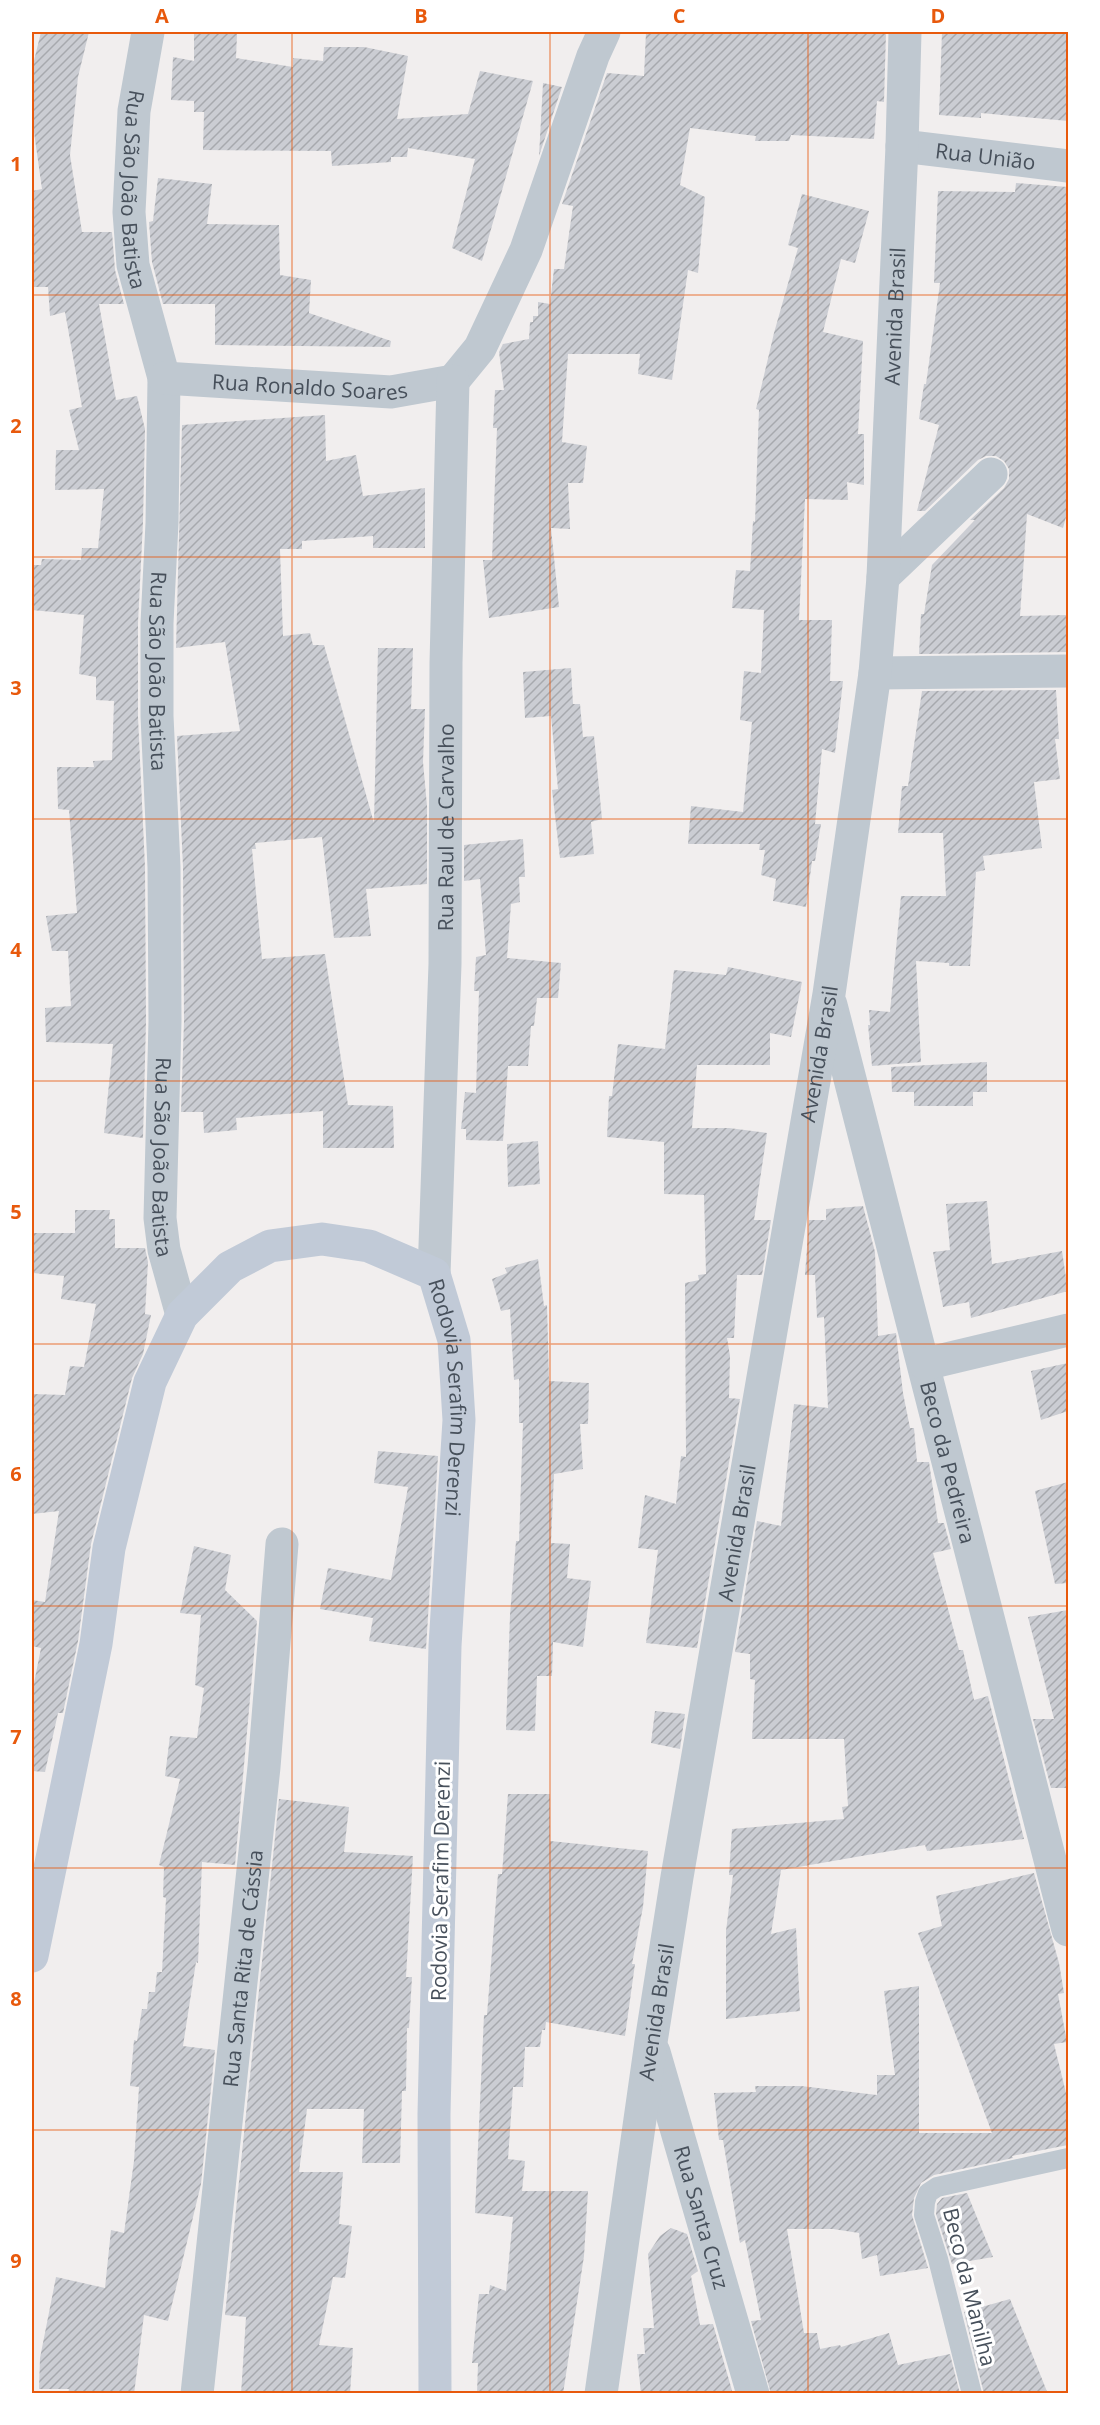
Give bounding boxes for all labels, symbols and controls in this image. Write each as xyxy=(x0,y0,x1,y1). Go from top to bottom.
text: A xyxy=(155,2,169,29)
text: B xyxy=(414,2,428,29)
text: C xyxy=(673,2,686,29)
text: D xyxy=(931,2,945,29)
street label: Rua São João Batista xyxy=(115,88,153,292)
street label: Rua União xyxy=(934,136,1037,176)
text: 1 xyxy=(10,150,22,177)
street label: Avenida Brasil xyxy=(877,247,912,386)
street label: Rua Ronaldo Soares xyxy=(211,367,410,407)
text: 2 xyxy=(10,412,22,439)
street label: Rua São João Batista xyxy=(143,571,174,772)
text: 3 xyxy=(10,674,22,701)
street label: Rua Raul de Carvalho xyxy=(431,723,460,931)
text: 4 xyxy=(10,936,22,963)
street label: Avenida Brasil xyxy=(793,984,844,1124)
street label: Rua São João Batista xyxy=(146,1057,179,1260)
text: 5 xyxy=(10,1198,22,1225)
street label: Rodovia Serafim Derenzi xyxy=(422,1275,473,1517)
street label: Beco da Pedreira xyxy=(914,1378,982,1547)
text: 6 xyxy=(10,1460,22,1487)
street label: Avenida Brasil xyxy=(711,1462,762,1603)
text: 7 xyxy=(10,1723,22,1750)
street label: Rodovia Serafim Derenzi xyxy=(424,1761,456,2001)
street label: Rua Santa Rita de Cássia xyxy=(216,1848,269,2089)
street label: Avenida Brasil xyxy=(632,1941,680,2082)
text: 8 xyxy=(10,1985,22,2012)
street label: Rua Santa Cruz xyxy=(668,2142,736,2292)
street label: Beco da Manilha xyxy=(937,2205,1003,2369)
text: 9 xyxy=(10,2247,22,2274)

